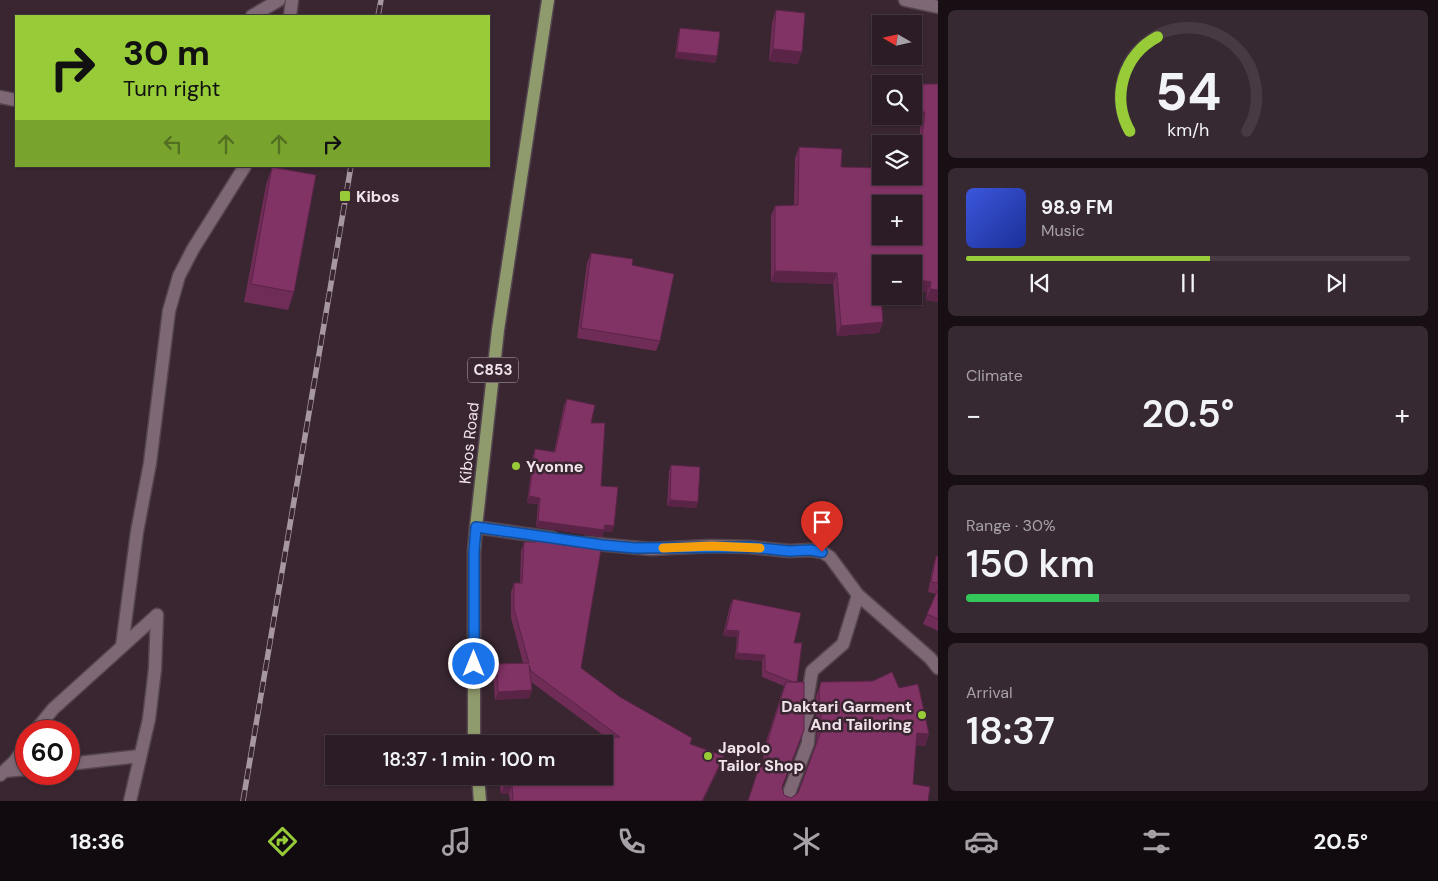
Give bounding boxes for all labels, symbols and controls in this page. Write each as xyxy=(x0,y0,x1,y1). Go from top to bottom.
north arrow xyxy=(872,15,922,65)
map controls xyxy=(872,15,922,305)
text: 30 m xyxy=(123,30,210,76)
icon: right xyxy=(40,35,105,100)
text: 54 xyxy=(1155,58,1221,126)
text: Turn right xyxy=(123,74,220,103)
button: search xyxy=(872,75,922,125)
text: km/h xyxy=(1167,118,1209,142)
icon: left xyxy=(159,130,187,158)
icon: ahead xyxy=(212,130,240,158)
icon: ahead xyxy=(265,130,293,158)
icon: right xyxy=(318,130,346,158)
button: layers xyxy=(872,135,922,185)
place label: Kibos xyxy=(356,186,400,207)
marker: Kibos xyxy=(338,189,352,203)
button: + xyxy=(872,195,922,245)
text: 98.9 FM xyxy=(1041,195,1113,220)
text: Music xyxy=(1041,220,1085,241)
button: − xyxy=(872,255,922,305)
icon: previous xyxy=(1026,269,1054,297)
icon: pause xyxy=(1174,269,1202,297)
icon: next xyxy=(1322,269,1350,297)
road number: C853 xyxy=(468,358,518,382)
text: Climate xyxy=(966,365,1023,386)
text: 20.5° xyxy=(1142,389,1234,439)
text: − xyxy=(966,397,981,434)
text: + xyxy=(1395,397,1410,434)
street label: Kibos Road xyxy=(454,401,484,485)
place label: Yvonne xyxy=(526,456,583,477)
marker: Yvonne xyxy=(510,460,522,472)
pin xyxy=(801,501,843,552)
icon: arrive xyxy=(808,508,836,536)
text: Range · 30% xyxy=(966,515,1056,536)
text: 150 km xyxy=(966,539,1095,589)
position arrow xyxy=(447,637,499,689)
text: Arrival xyxy=(966,682,1013,703)
place label: Daktari Garment And Tailoring xyxy=(781,696,912,735)
text: 18:37 xyxy=(966,706,1055,756)
marker: Daktari Garment And Tailoring xyxy=(916,709,928,721)
speed limit sign: 60 xyxy=(15,720,80,785)
place label: Japolo Tailor Shop xyxy=(718,737,804,776)
text: 18:37 · 1 min · 100 m xyxy=(383,747,555,772)
marker: Japolo Tailor Shop xyxy=(702,750,714,762)
icon: directions xyxy=(265,824,300,859)
icon: music xyxy=(439,824,474,859)
icon: phone xyxy=(614,824,649,859)
icon: climate xyxy=(789,824,824,859)
icon: car xyxy=(964,824,999,859)
icon: filters xyxy=(1139,824,1174,859)
text: 18:36 xyxy=(70,827,125,856)
text: 20.5° xyxy=(1314,827,1368,856)

